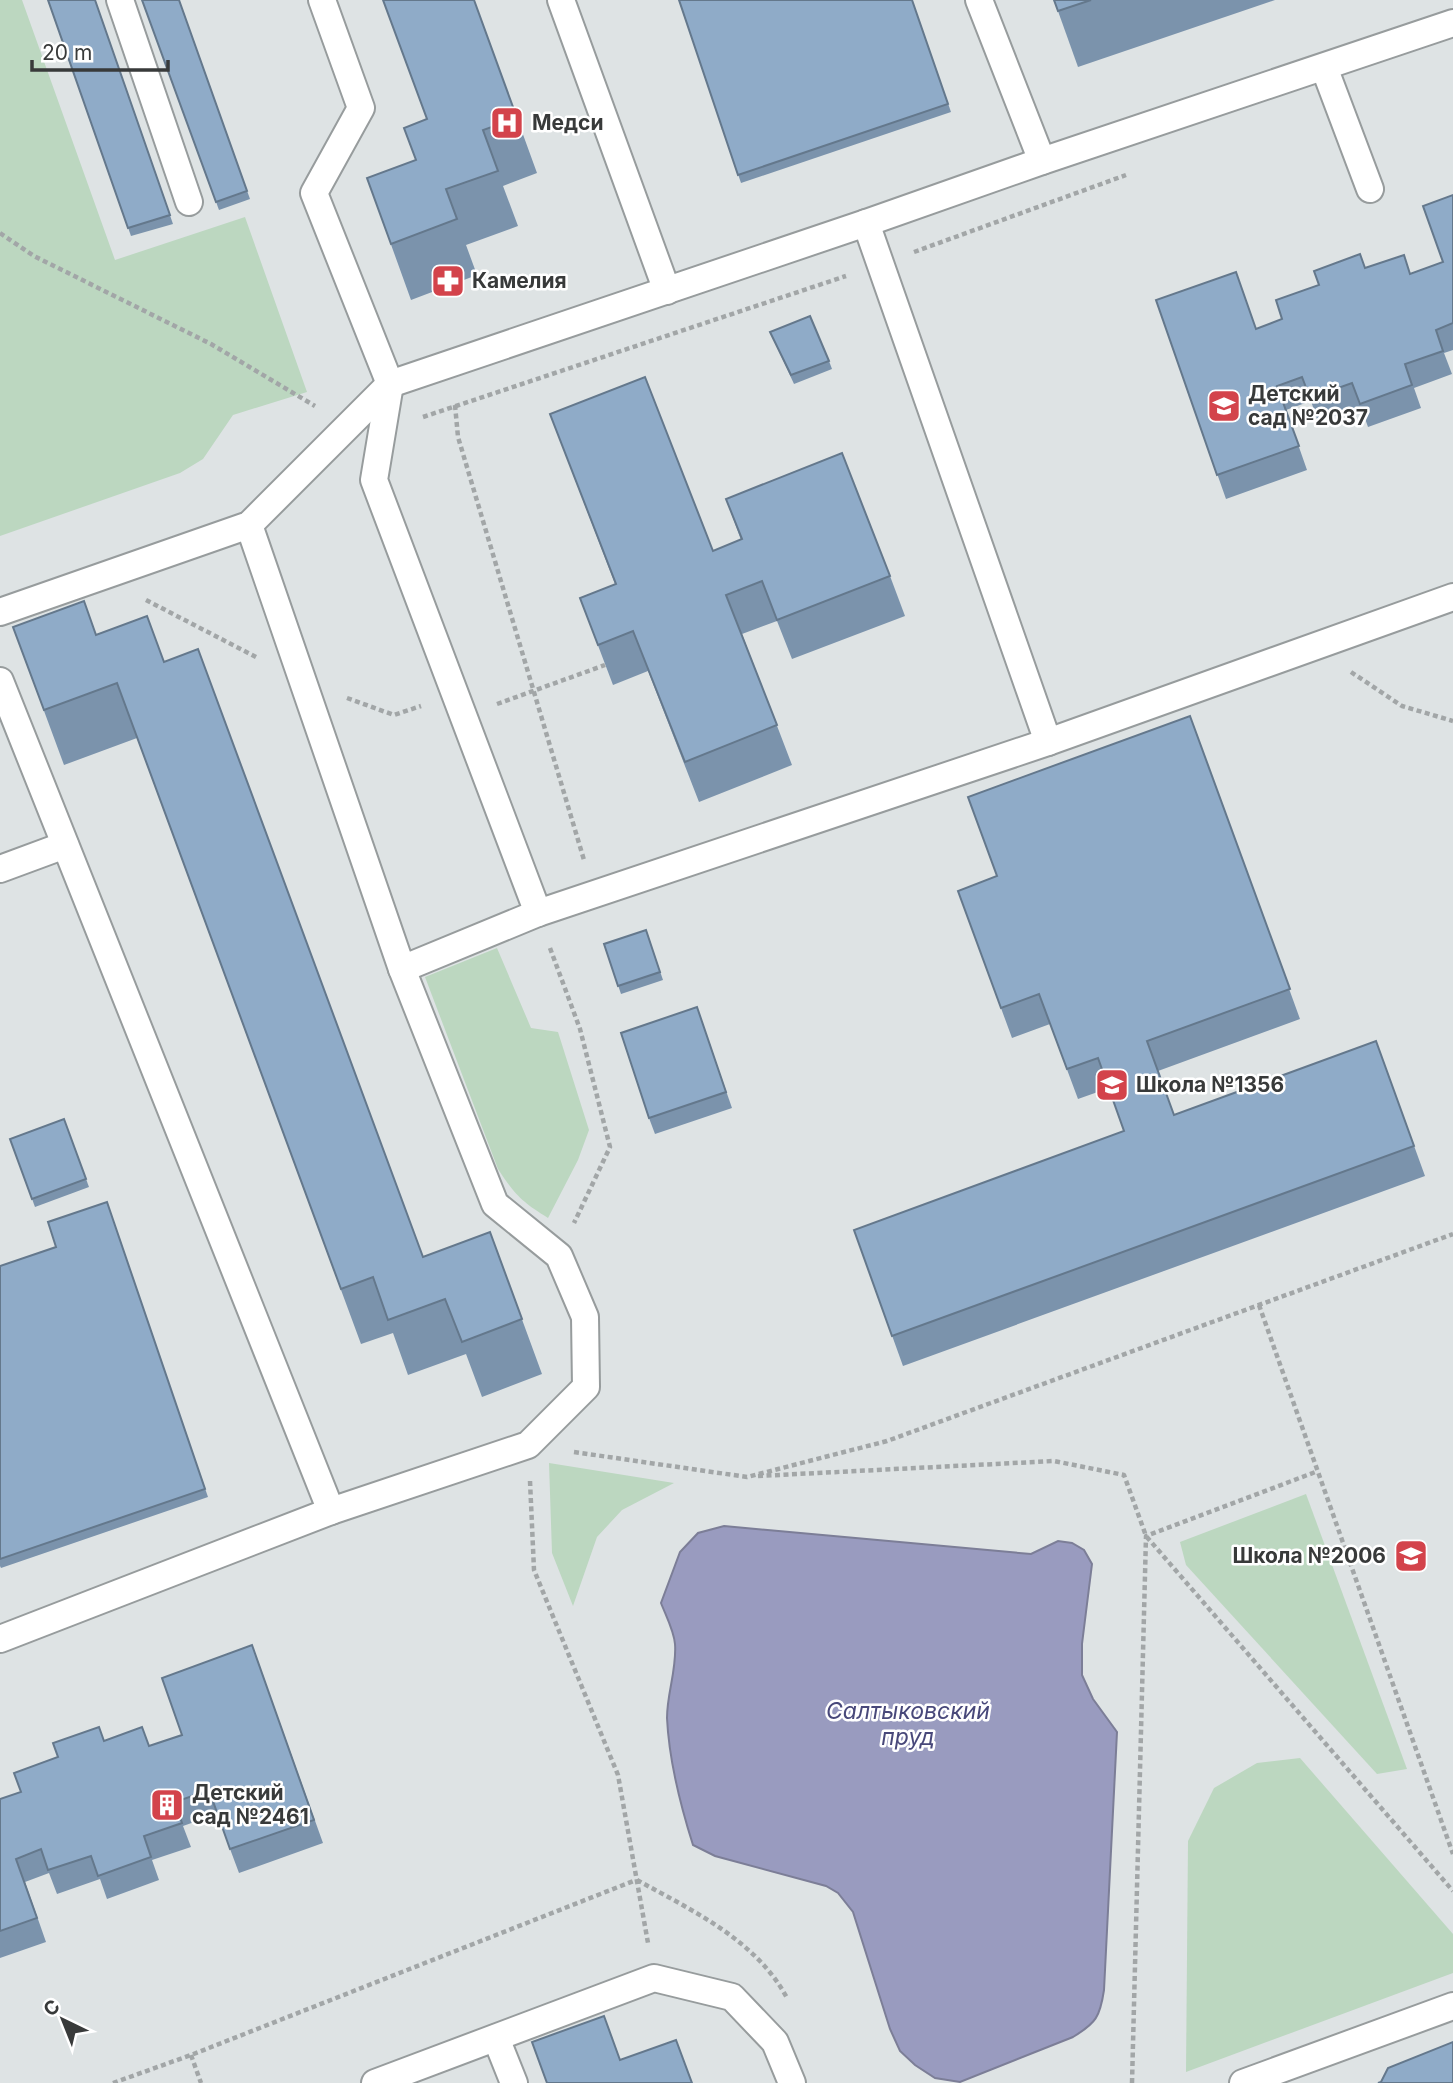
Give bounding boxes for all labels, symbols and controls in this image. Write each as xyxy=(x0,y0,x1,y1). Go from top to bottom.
scale bar xyxy=(32,28,168,72)
text: 20 m xyxy=(42,40,92,65)
hospital icon: Медси xyxy=(488,104,526,142)
place label: Медси xyxy=(532,110,604,135)
pharmacy icon: Камелия xyxy=(429,262,467,300)
place label: Камелия xyxy=(472,268,567,293)
place label: Детский сад №2037 xyxy=(1248,381,1368,430)
school or university icon: Детский сад №2037 xyxy=(1205,387,1243,425)
school or university icon: Школа №1356 xyxy=(1093,1066,1131,1104)
place label: Школа №1356 xyxy=(1136,1072,1284,1097)
school or university icon: Школа №2006 xyxy=(1392,1537,1430,1575)
place label: Школа №2006 xyxy=(1232,1543,1386,1568)
water label: Салтыковский пруд xyxy=(826,1697,990,1751)
place label: Детский сад №2461 xyxy=(192,1780,309,1829)
building icon: Детский сад №2461 xyxy=(148,1786,186,1824)
north arrow xyxy=(28,1985,98,2055)
text: С xyxy=(39,1995,65,2021)

